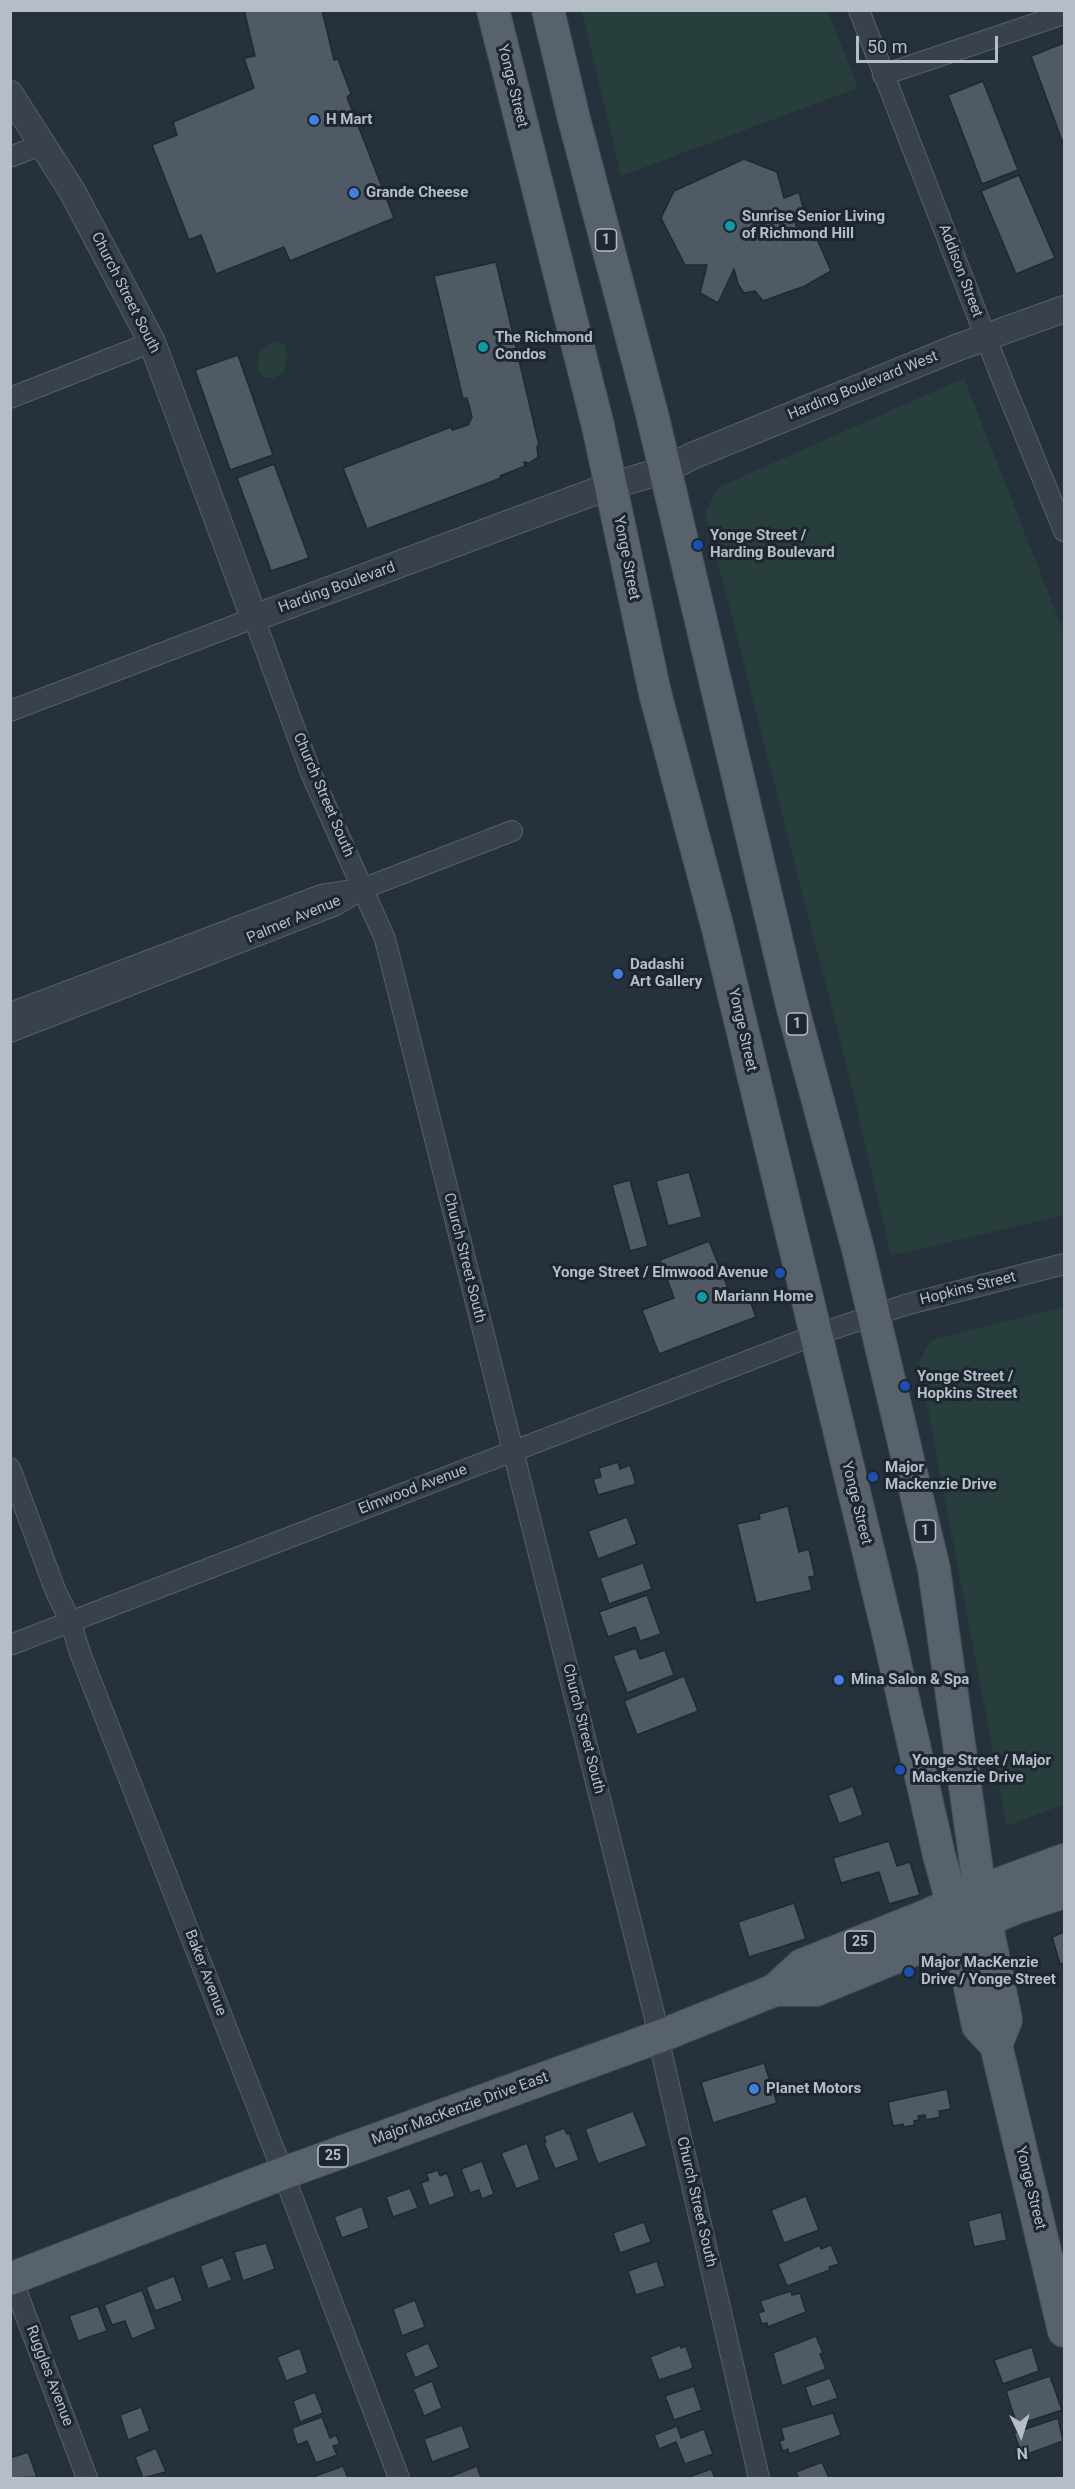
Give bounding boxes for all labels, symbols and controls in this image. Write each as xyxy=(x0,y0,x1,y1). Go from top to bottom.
scale bar xyxy=(859,24,1002,62)
text: 50 m xyxy=(867,36,907,57)
street label: Yonge Street xyxy=(493,43,531,129)
place label: H Mart xyxy=(326,111,372,129)
marker: H Mart xyxy=(307,113,321,127)
place label: Grande Cheese xyxy=(366,184,468,202)
marker: Grande Cheese xyxy=(347,186,361,200)
place label: Sunrise Senior Living of Richmond Hill xyxy=(742,208,885,243)
marker: Sunrise Senior Living of Richmond Hill xyxy=(723,219,737,233)
street label: Addison Street xyxy=(934,222,986,320)
road number: 1 xyxy=(596,229,616,251)
street label: Church Street South xyxy=(87,230,163,356)
place label: The Richmond Condos xyxy=(495,329,593,364)
marker: The Richmond Condos xyxy=(476,340,490,354)
street label: Harding Boulevard West xyxy=(785,348,941,424)
street label: Yonge Street xyxy=(609,515,643,601)
place label: Yonge Street / Harding Boulevard xyxy=(710,527,835,562)
marker: Yonge Street / Harding Boulevard xyxy=(691,538,705,552)
street label: Harding Boulevard xyxy=(276,559,398,617)
street label: Church Street South xyxy=(289,730,357,860)
street label: Palmer Avenue xyxy=(244,892,344,948)
place label: Dadashi Art Gallery xyxy=(630,956,702,991)
marker: Dadashi Art Gallery xyxy=(611,967,625,981)
street label: Yonge Street xyxy=(724,987,760,1073)
road number: 1 xyxy=(786,1013,808,1035)
street label: Church Street South xyxy=(439,1191,489,1325)
place label: Yonge Street / Elmwood Avenue xyxy=(552,1264,768,1282)
marker: Yonge Street / Elmwood Avenue xyxy=(773,1266,787,1280)
street label: Hopkins Street xyxy=(918,1268,1018,1310)
place label: Mariann Home xyxy=(714,1288,813,1306)
marker: Mariann Home xyxy=(695,1290,709,1304)
place label: Yonge Street / Hopkins Street xyxy=(917,1368,1017,1403)
marker: Yonge Street / Hopkins Street xyxy=(898,1379,912,1393)
place label: Major Mackenzie Drive xyxy=(885,1459,997,1494)
street label: Yonge Street xyxy=(837,1460,875,1546)
street label: Elmwood Avenue xyxy=(356,1461,470,1519)
marker: Major Mackenzie Drive xyxy=(866,1470,880,1484)
road number: 1 xyxy=(914,1520,936,1542)
street label: Church Street South xyxy=(558,1662,608,1796)
place label: Mina Salon & Spa xyxy=(851,1671,969,1689)
marker: Mina Salon & Spa xyxy=(832,1673,846,1687)
place label: Yonge Street / Major Mackenzie Drive xyxy=(912,1752,1051,1787)
marker: Yonge Street / Major Mackenzie Drive xyxy=(893,1763,907,1777)
street label: Baker Avenue xyxy=(180,1927,230,2019)
road number: 25 xyxy=(845,1931,875,1953)
place label: Major MacKenzie Drive / Yonge Street xyxy=(921,1954,1056,1989)
marker: Major MacKenzie Drive / Yonge Street xyxy=(902,1965,916,1979)
street label: Major MacKenzie Drive East xyxy=(369,2069,551,2149)
place label: Planet Motors xyxy=(766,2080,861,2098)
marker: Planet Motors xyxy=(747,2082,761,2096)
street label: Church Street South xyxy=(672,2135,720,2269)
road number: 25 xyxy=(318,2145,348,2167)
street label: Yonge Street xyxy=(1011,2145,1049,2231)
street label: Ruggles Avenue xyxy=(22,2323,76,2429)
north arrow xyxy=(991,2405,1051,2465)
text: N xyxy=(1016,2444,1029,2463)

